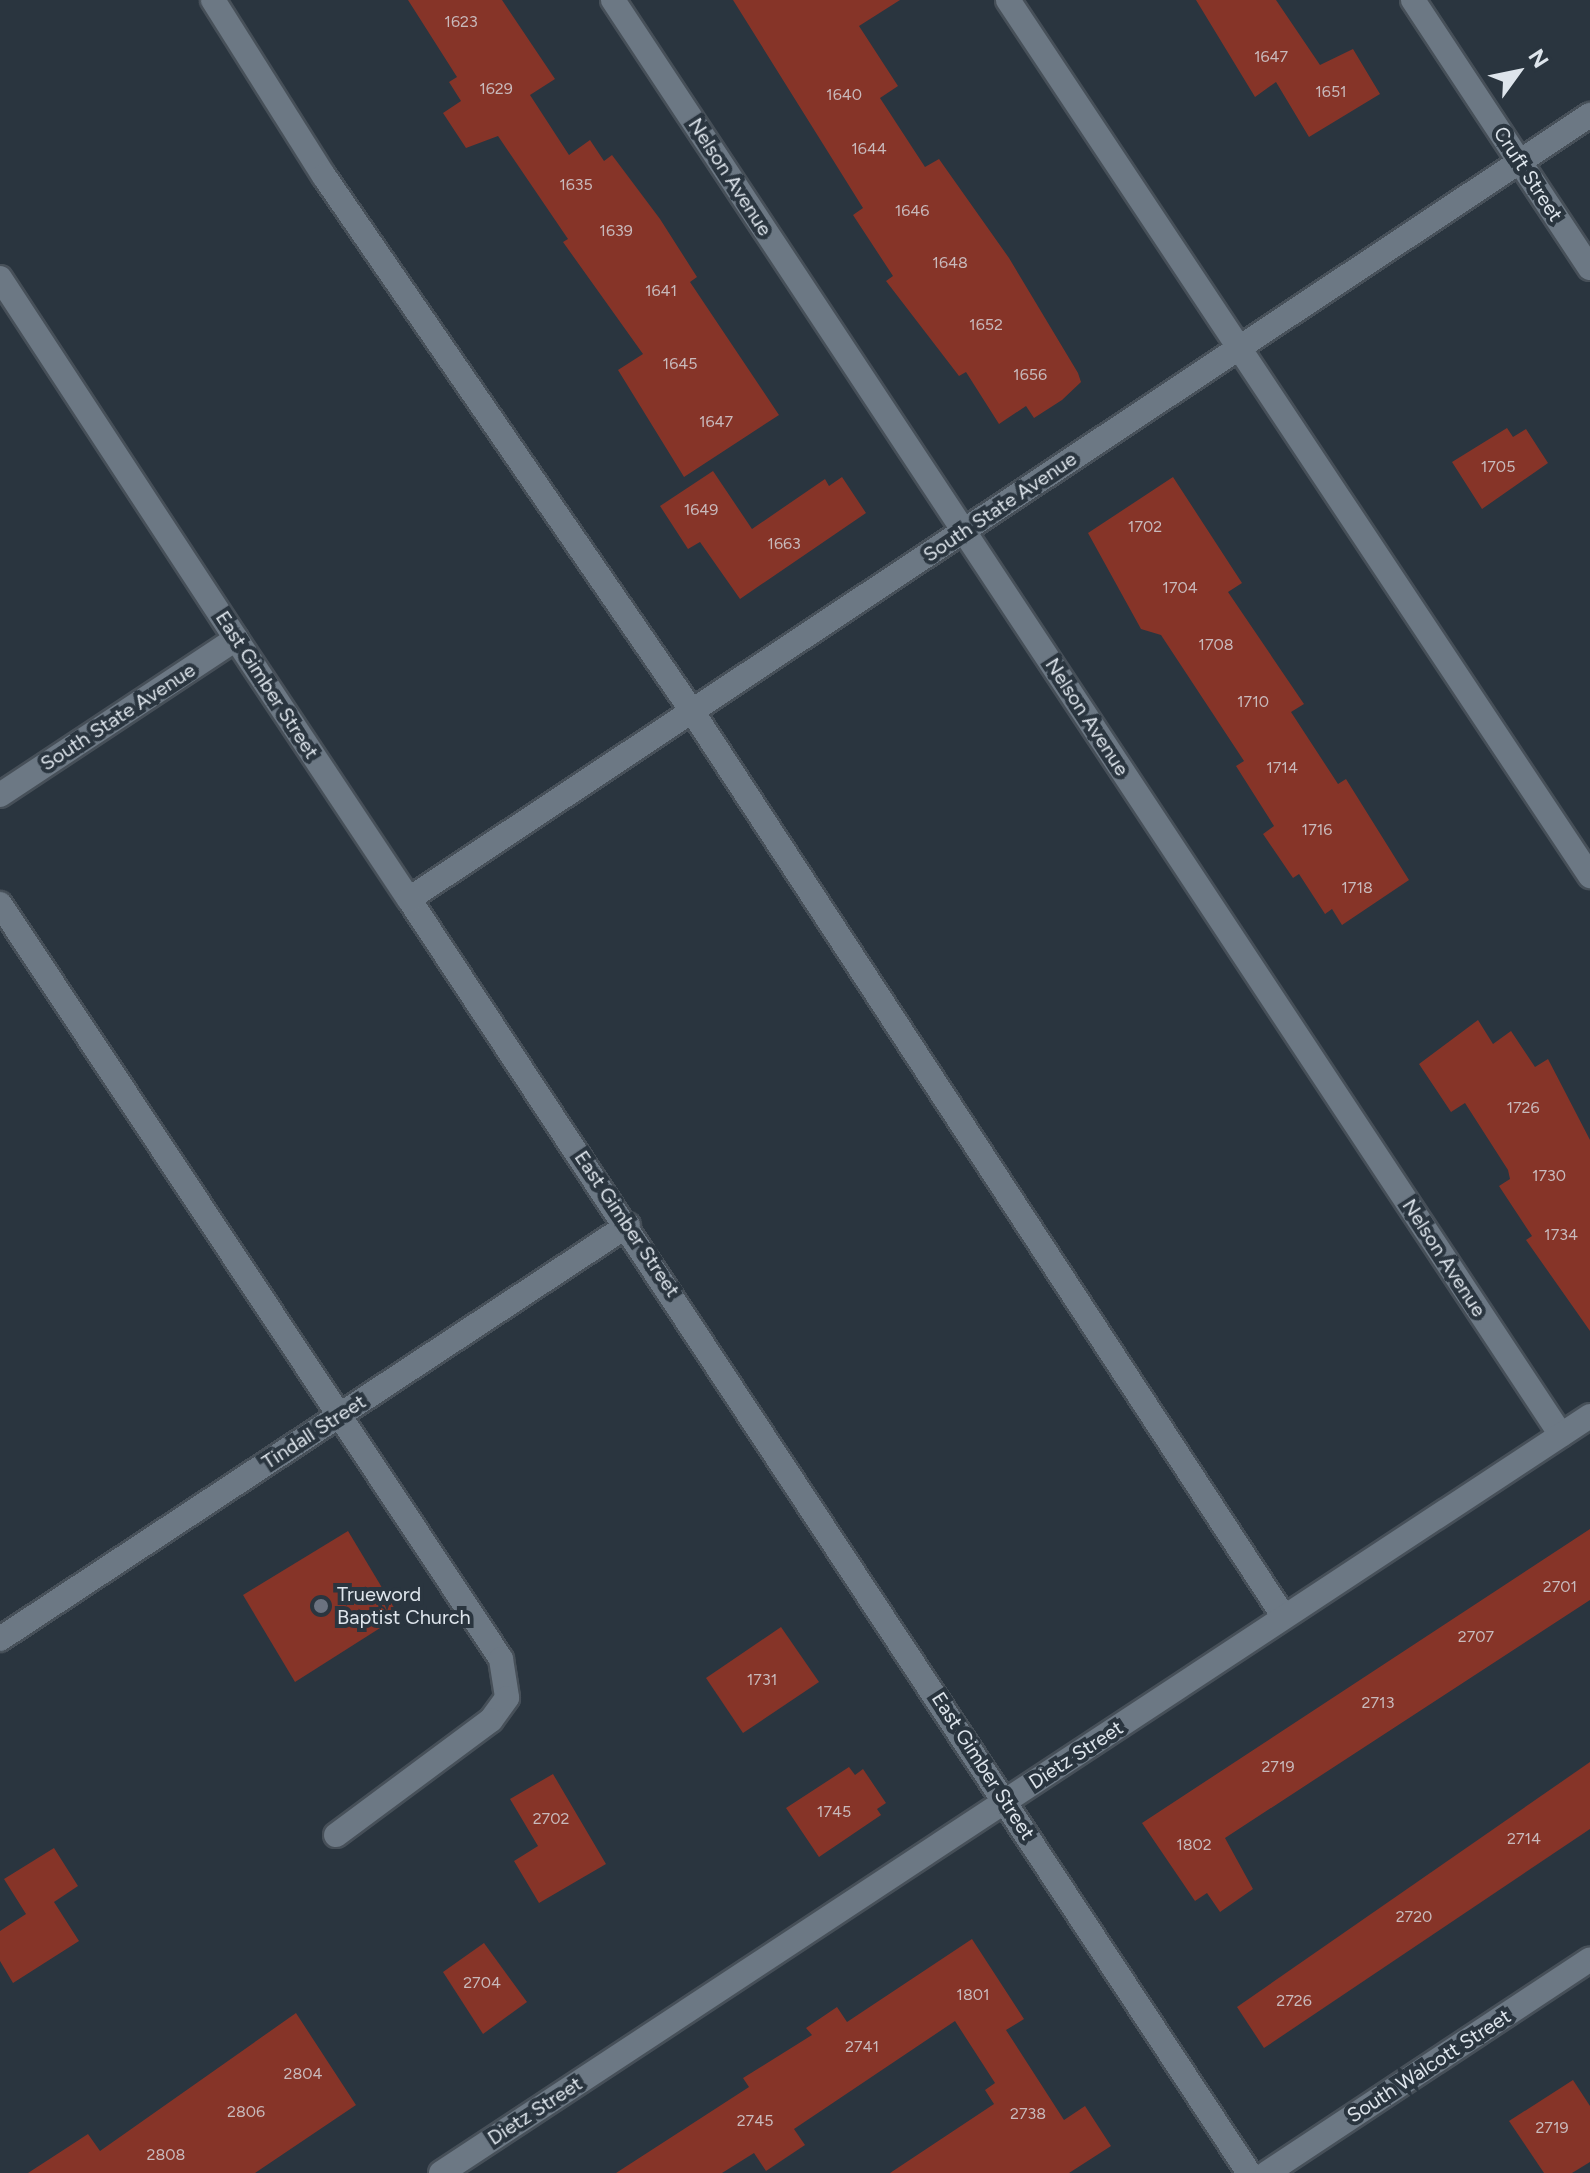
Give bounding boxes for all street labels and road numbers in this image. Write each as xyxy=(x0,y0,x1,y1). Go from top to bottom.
street label: Nelson Avenue xyxy=(683,114,777,240)
street label: Cruft Street xyxy=(1488,122,1568,226)
street label: South State Avenue xyxy=(919,447,1081,567)
street label: East Gimber Street xyxy=(210,607,324,763)
street label: Nelson Avenue xyxy=(1040,654,1134,780)
street label: South State Avenue xyxy=(36,658,200,776)
street label: East Gimber Street xyxy=(569,1146,685,1302)
street label: Nelson Avenue xyxy=(1397,1195,1491,1321)
street label: Tindall Street xyxy=(258,1390,370,1474)
street label: East Gimber Street xyxy=(926,1688,1040,1844)
street label: Dietz Street xyxy=(1024,1716,1128,1794)
street label: South Walcott Street xyxy=(1343,2004,1515,2128)
street label: Dietz Street xyxy=(483,2072,587,2150)

